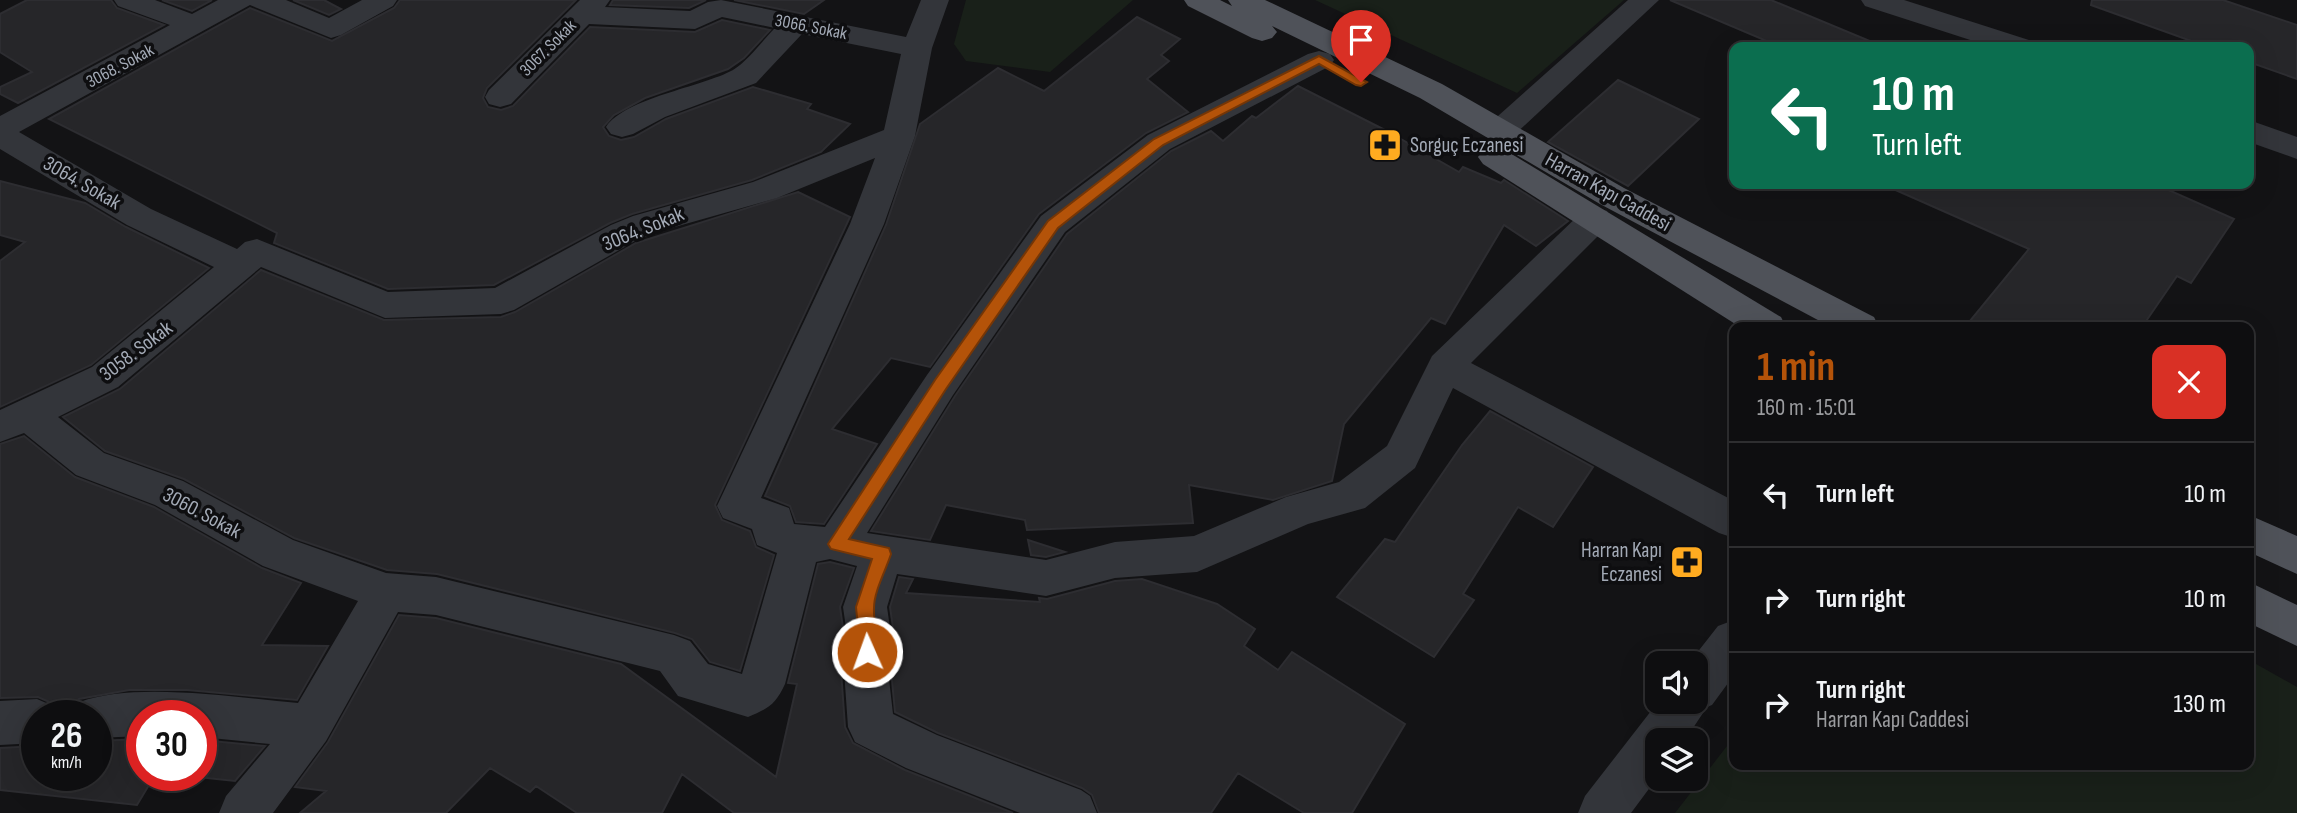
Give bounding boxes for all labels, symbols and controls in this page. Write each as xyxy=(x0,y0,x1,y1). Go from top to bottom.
street label: 3066. Sokak xyxy=(773,10,849,44)
pin xyxy=(1331,10,1391,82)
street label: 3067. Sokak xyxy=(515,15,581,81)
icon: arrive xyxy=(1342,21,1380,59)
street label: 3068. Sokak xyxy=(83,39,157,92)
text: 10 m xyxy=(1872,66,1955,125)
icon: left xyxy=(1757,70,1848,161)
pharmacy icon: Sorguç Eczanesi xyxy=(1366,126,1404,164)
text: Turn left xyxy=(1872,126,1962,165)
place label: Sorguç Eczanesi xyxy=(1410,133,1523,158)
street label: Harran Kapı Caddesi xyxy=(1541,147,1675,237)
street label: 3064. Sokak xyxy=(39,151,125,215)
street label: 3064. Sokak xyxy=(599,201,687,257)
street label: 3058. Sokak xyxy=(95,315,177,387)
text: 1 min xyxy=(1757,342,1835,393)
button: close xyxy=(2152,345,2226,419)
text: 160 m · 15:01 xyxy=(1757,394,1856,422)
icon: left xyxy=(1757,476,1795,514)
text: Turn left xyxy=(1816,479,1894,510)
text: 10 m xyxy=(2184,479,2226,510)
street label: 3060. Sokak xyxy=(159,482,245,544)
place label: Harran Kapı Eczanesi xyxy=(1581,538,1662,587)
pharmacy icon: Harran Kapı Eczanesi xyxy=(1668,543,1706,581)
icon: right xyxy=(1757,581,1795,619)
text: Turn right xyxy=(1816,584,1905,615)
text: 10 m xyxy=(2184,584,2226,615)
position arrow xyxy=(830,615,904,689)
map controls xyxy=(1645,651,1708,791)
button: sound xyxy=(1645,651,1708,714)
text: Turn right xyxy=(1816,675,1905,706)
icon: right xyxy=(1757,686,1795,724)
text: 130 m xyxy=(2174,689,2226,720)
speed limit sign: 30 xyxy=(126,700,217,791)
text: Harran Kapı Caddesi xyxy=(1816,706,1969,734)
text: 26 xyxy=(51,715,82,758)
button: layers xyxy=(1645,728,1708,791)
text: km/h xyxy=(51,752,82,773)

